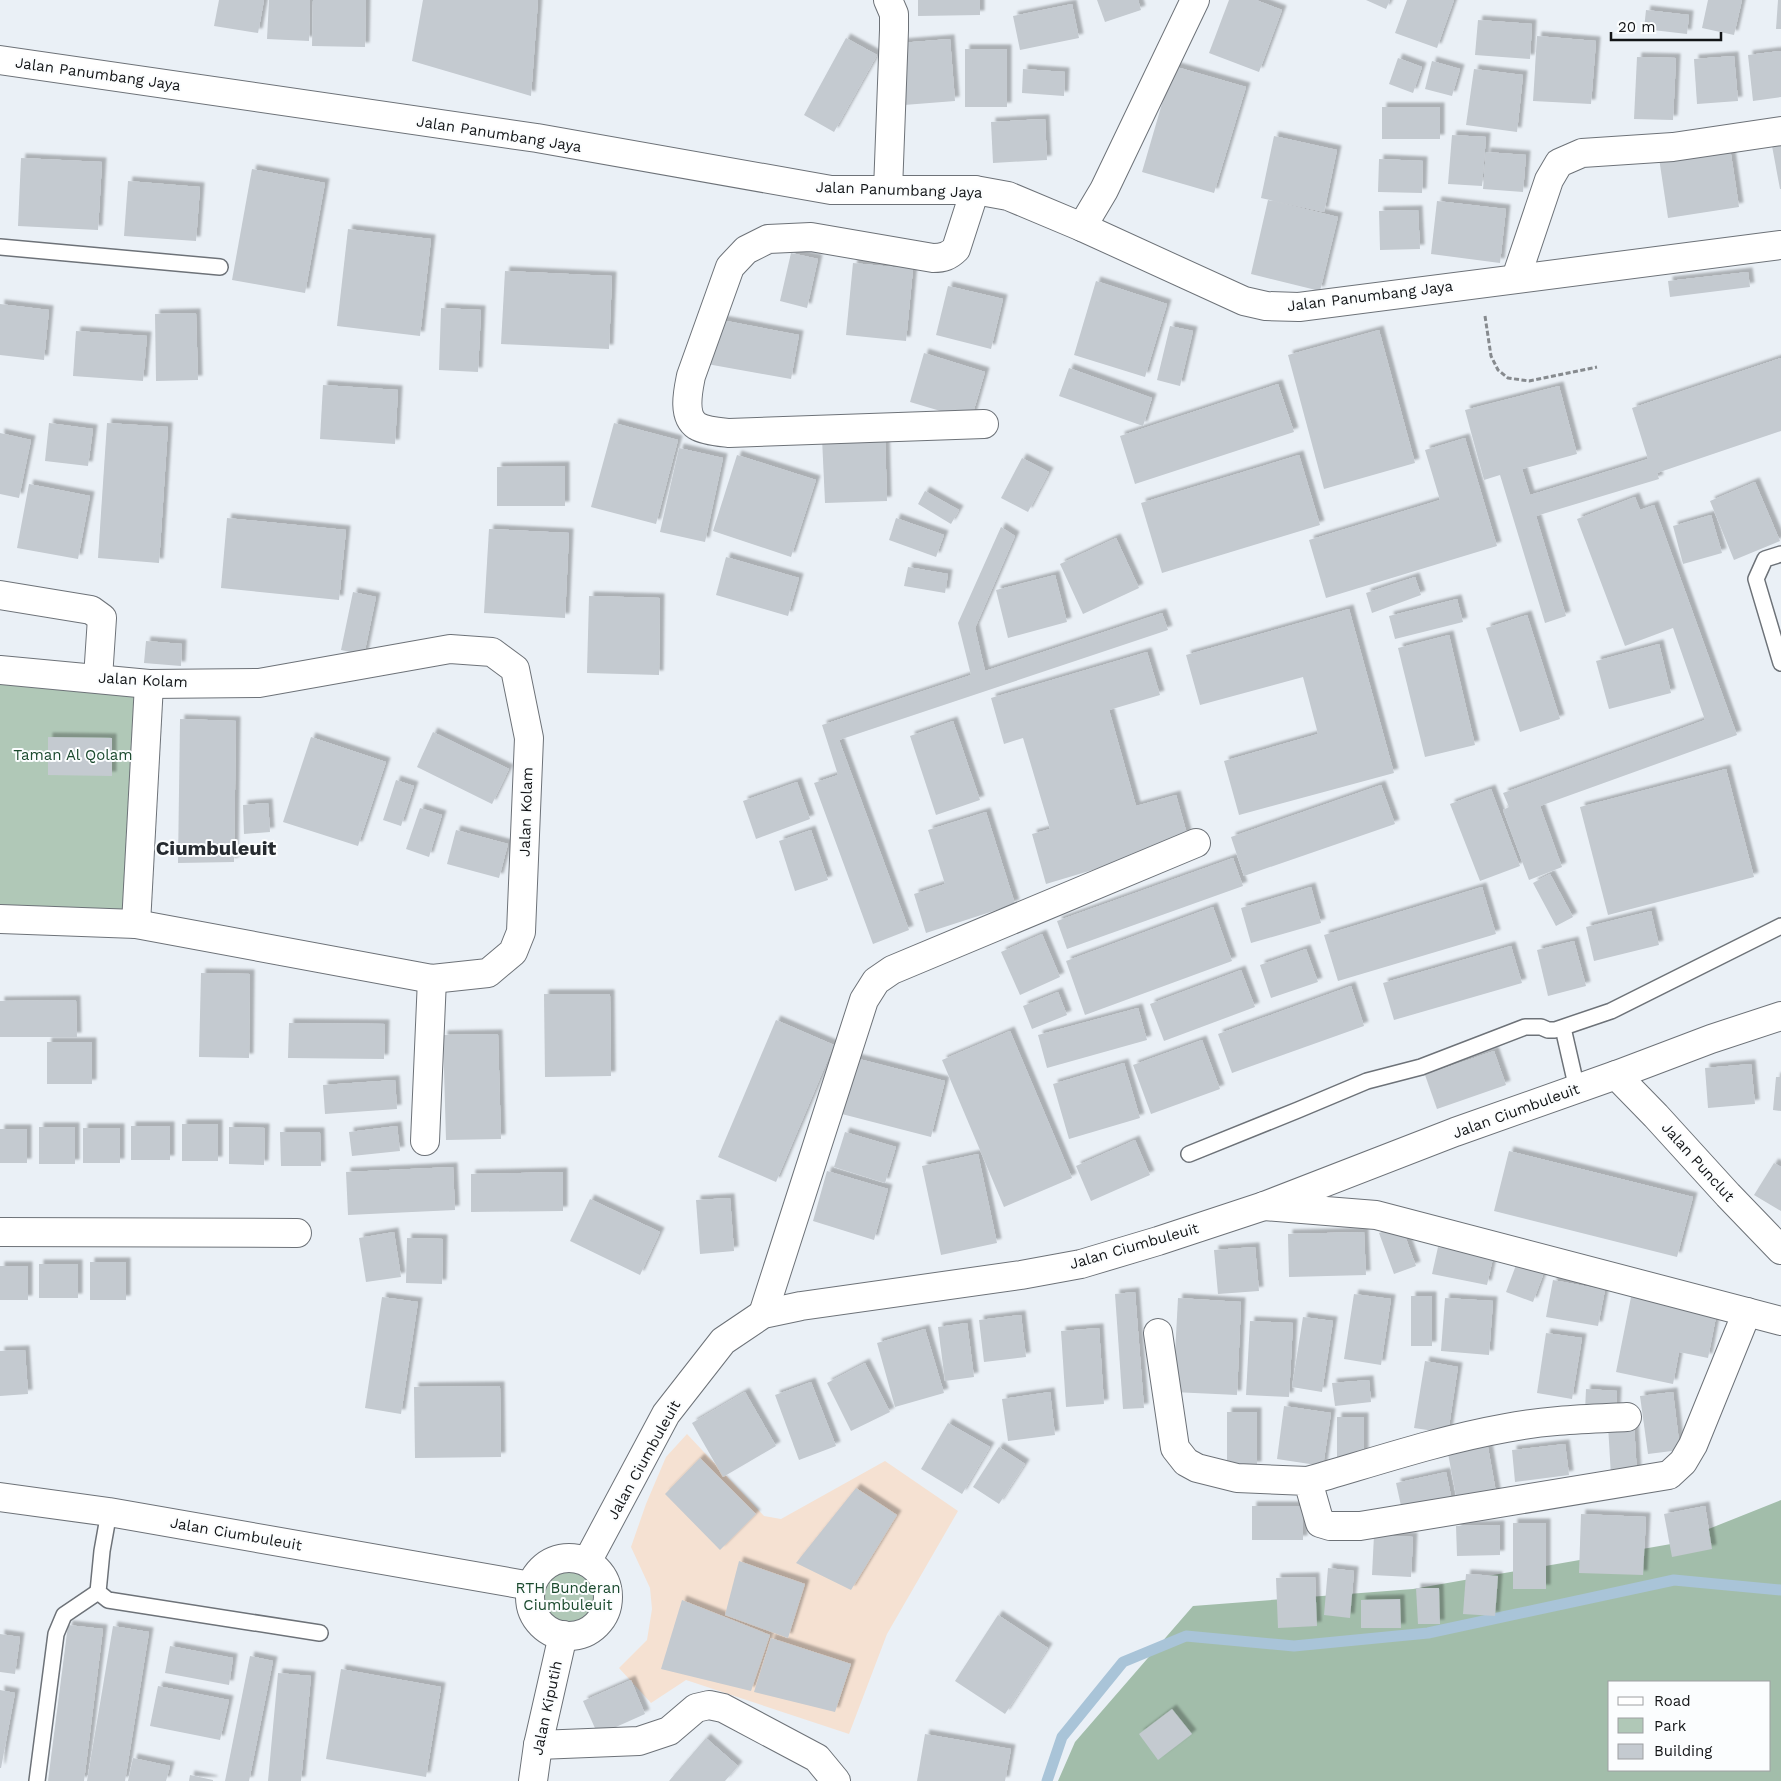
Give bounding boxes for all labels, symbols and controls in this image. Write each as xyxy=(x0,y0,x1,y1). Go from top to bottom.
scale bar xyxy=(1611,10,1721,42)
text: 20 m xyxy=(1618,18,1656,36)
street label: Jalan Panumbang Jaya xyxy=(14,53,182,95)
street label: Jalan Panumbang Jaya xyxy=(415,112,583,156)
street label: Jalan Panumbang Jaya xyxy=(815,178,983,202)
street label: Jalan Panumbang Jaya xyxy=(1286,277,1454,315)
street label: Jalan Kolam xyxy=(98,669,188,691)
park label: Taman Al Qolam xyxy=(13,746,133,764)
street label: Jalan Kolam xyxy=(515,767,537,857)
district label: Ciumbuleuit xyxy=(156,836,277,860)
street label: Jalan Ciumbuleuit xyxy=(1450,1079,1582,1142)
street label: Jalan Punclut xyxy=(1658,1119,1739,1206)
street label: Jalan Ciumbuleuit xyxy=(1067,1219,1201,1273)
street label: Jalan Ciumbuleuit xyxy=(604,1397,685,1523)
street label: Jalan Ciumbuleuit xyxy=(169,1514,304,1555)
park label: RTH Bunderan Ciumbuleuit xyxy=(516,1579,620,1614)
street label: Jalan Kiputih xyxy=(528,1659,566,1757)
legend xyxy=(1608,1681,1771,1771)
text: Road xyxy=(1654,1692,1691,1710)
text: Park xyxy=(1654,1717,1687,1735)
text: Building xyxy=(1654,1742,1712,1760)

